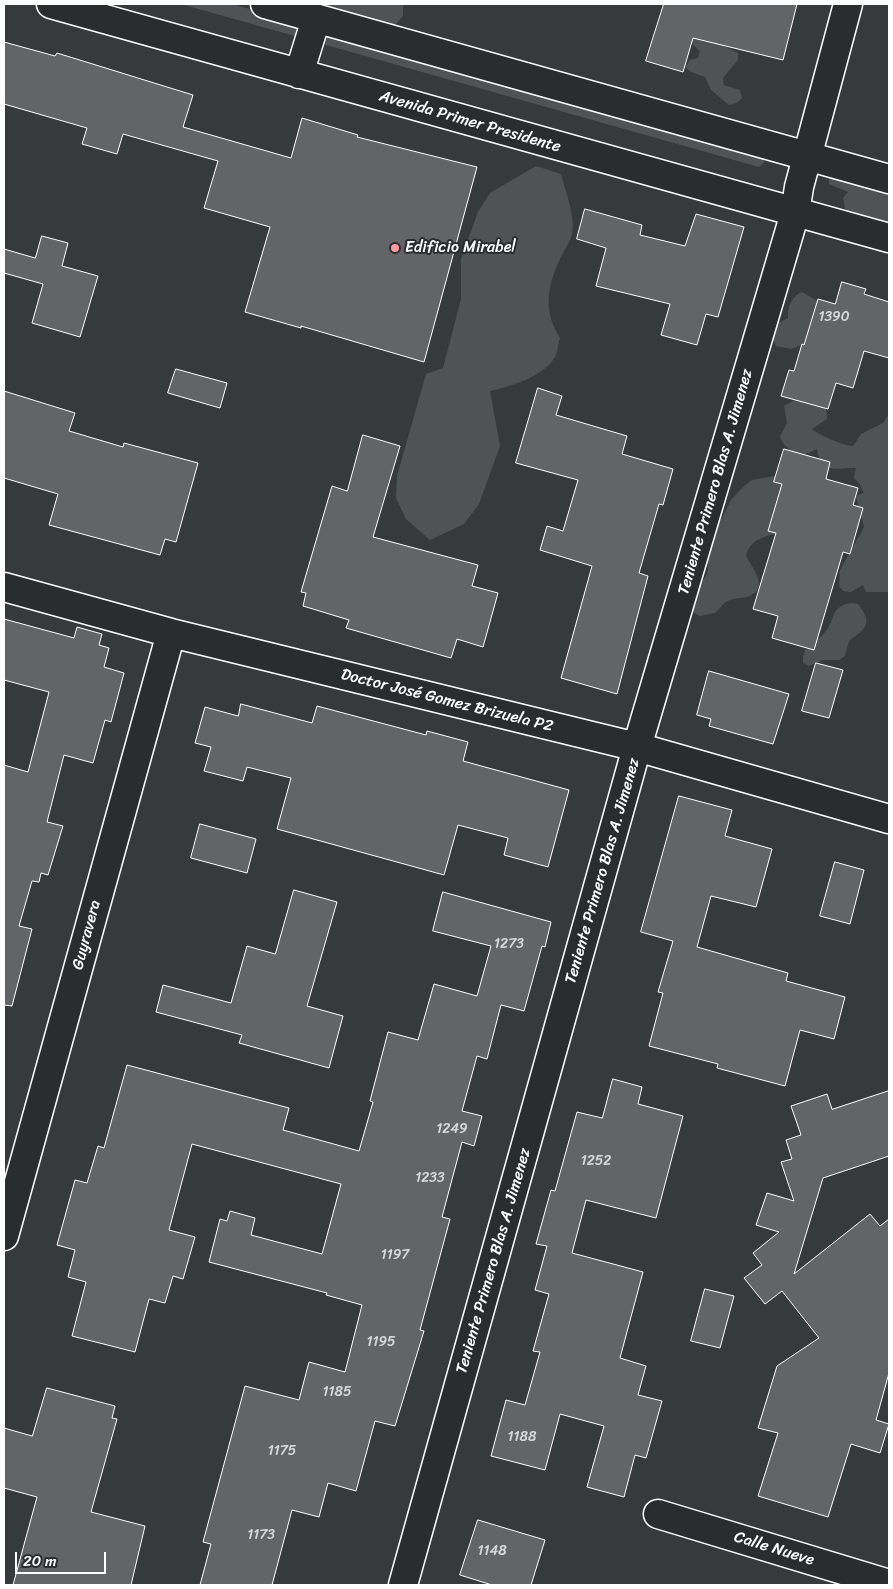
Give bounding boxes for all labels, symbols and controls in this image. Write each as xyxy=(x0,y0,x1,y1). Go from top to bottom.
street label: Avenida Primer Presidente xyxy=(377,87,563,157)
place label: Edificio Mirabel xyxy=(405,238,516,258)
marker: Edificio Mirabel xyxy=(389,242,401,254)
house number: 1390 xyxy=(818,309,850,325)
street label: Teniente Primero Blas A. Jimenez xyxy=(675,367,757,597)
street label: Doctor José Gomez Brizuela P2 xyxy=(339,665,555,737)
street label: Teniente Primero Blas A. Jimenez xyxy=(562,756,644,986)
street label: Guyravera xyxy=(69,898,105,972)
house number: 1273 xyxy=(494,936,524,952)
house number: 1249 xyxy=(436,1121,468,1137)
street label: Teniente Primero Blas A. Jimenez xyxy=(453,1146,535,1376)
house number: 1252 xyxy=(581,1153,611,1169)
house number: 1233 xyxy=(415,1170,445,1186)
house number: 1197 xyxy=(381,1247,409,1263)
house number: 1195 xyxy=(366,1334,396,1350)
house number: 1185 xyxy=(322,1384,352,1400)
house number: 1188 xyxy=(508,1429,536,1445)
house number: 1175 xyxy=(268,1443,296,1459)
house number: 1173 xyxy=(247,1527,275,1543)
street label: Calle Nueve xyxy=(732,1528,816,1570)
scale bar xyxy=(18,1542,109,1574)
house number: 1148 xyxy=(477,1543,507,1559)
text: 20 m xyxy=(23,1548,57,1574)

